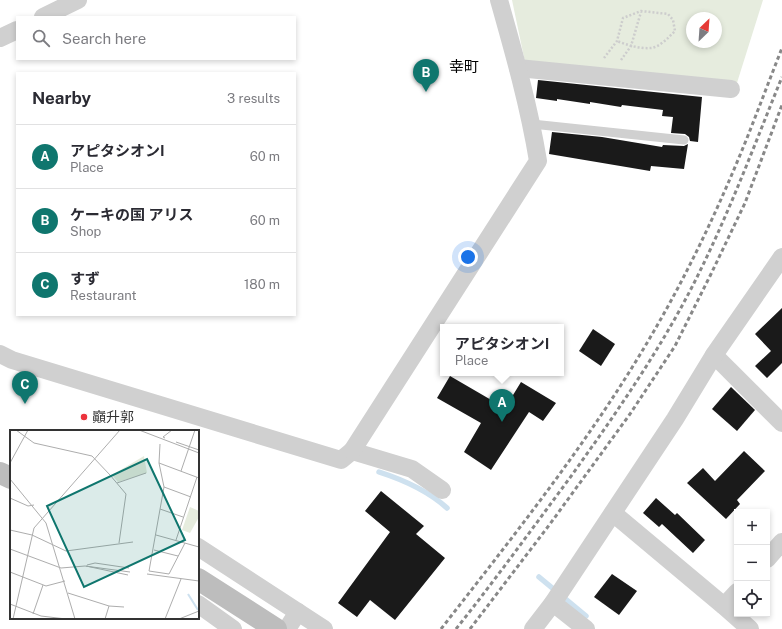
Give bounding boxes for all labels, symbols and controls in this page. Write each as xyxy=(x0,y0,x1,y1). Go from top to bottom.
north arrow xyxy=(686,12,722,48)
search box xyxy=(16,16,296,60)
icon: search xyxy=(30,27,52,49)
text: Search here xyxy=(62,30,146,47)
district label: 幸町 xyxy=(449,58,479,75)
pin: B xyxy=(413,59,439,92)
text: Nearby xyxy=(32,88,91,108)
text: 3 results xyxy=(227,91,280,106)
text: アピタシオンI xyxy=(70,142,165,159)
text: A xyxy=(40,149,50,164)
text: 60 m xyxy=(250,149,280,164)
text: Place xyxy=(70,160,104,175)
text: ケーキの国 アリス xyxy=(70,206,193,223)
text: B xyxy=(41,213,49,228)
text: 60 m xyxy=(250,213,280,228)
text: Shop xyxy=(70,224,101,239)
your location xyxy=(458,247,478,267)
text: すず xyxy=(70,270,100,287)
text: C xyxy=(40,277,50,292)
text: 180 m xyxy=(244,277,280,292)
text: Restaurant xyxy=(70,288,136,303)
popup xyxy=(440,324,564,376)
text: アピタシオンI xyxy=(455,335,549,352)
text: Place xyxy=(455,353,488,368)
pin: C xyxy=(12,371,38,404)
pin: A xyxy=(489,389,515,422)
place label: 巓升郭 xyxy=(92,409,134,425)
marker: 巓升郭 xyxy=(79,412,89,422)
inset map xyxy=(10,430,199,619)
map controls xyxy=(734,509,770,617)
button: + xyxy=(734,509,770,545)
button: − xyxy=(734,545,770,581)
button: locate xyxy=(734,581,770,617)

